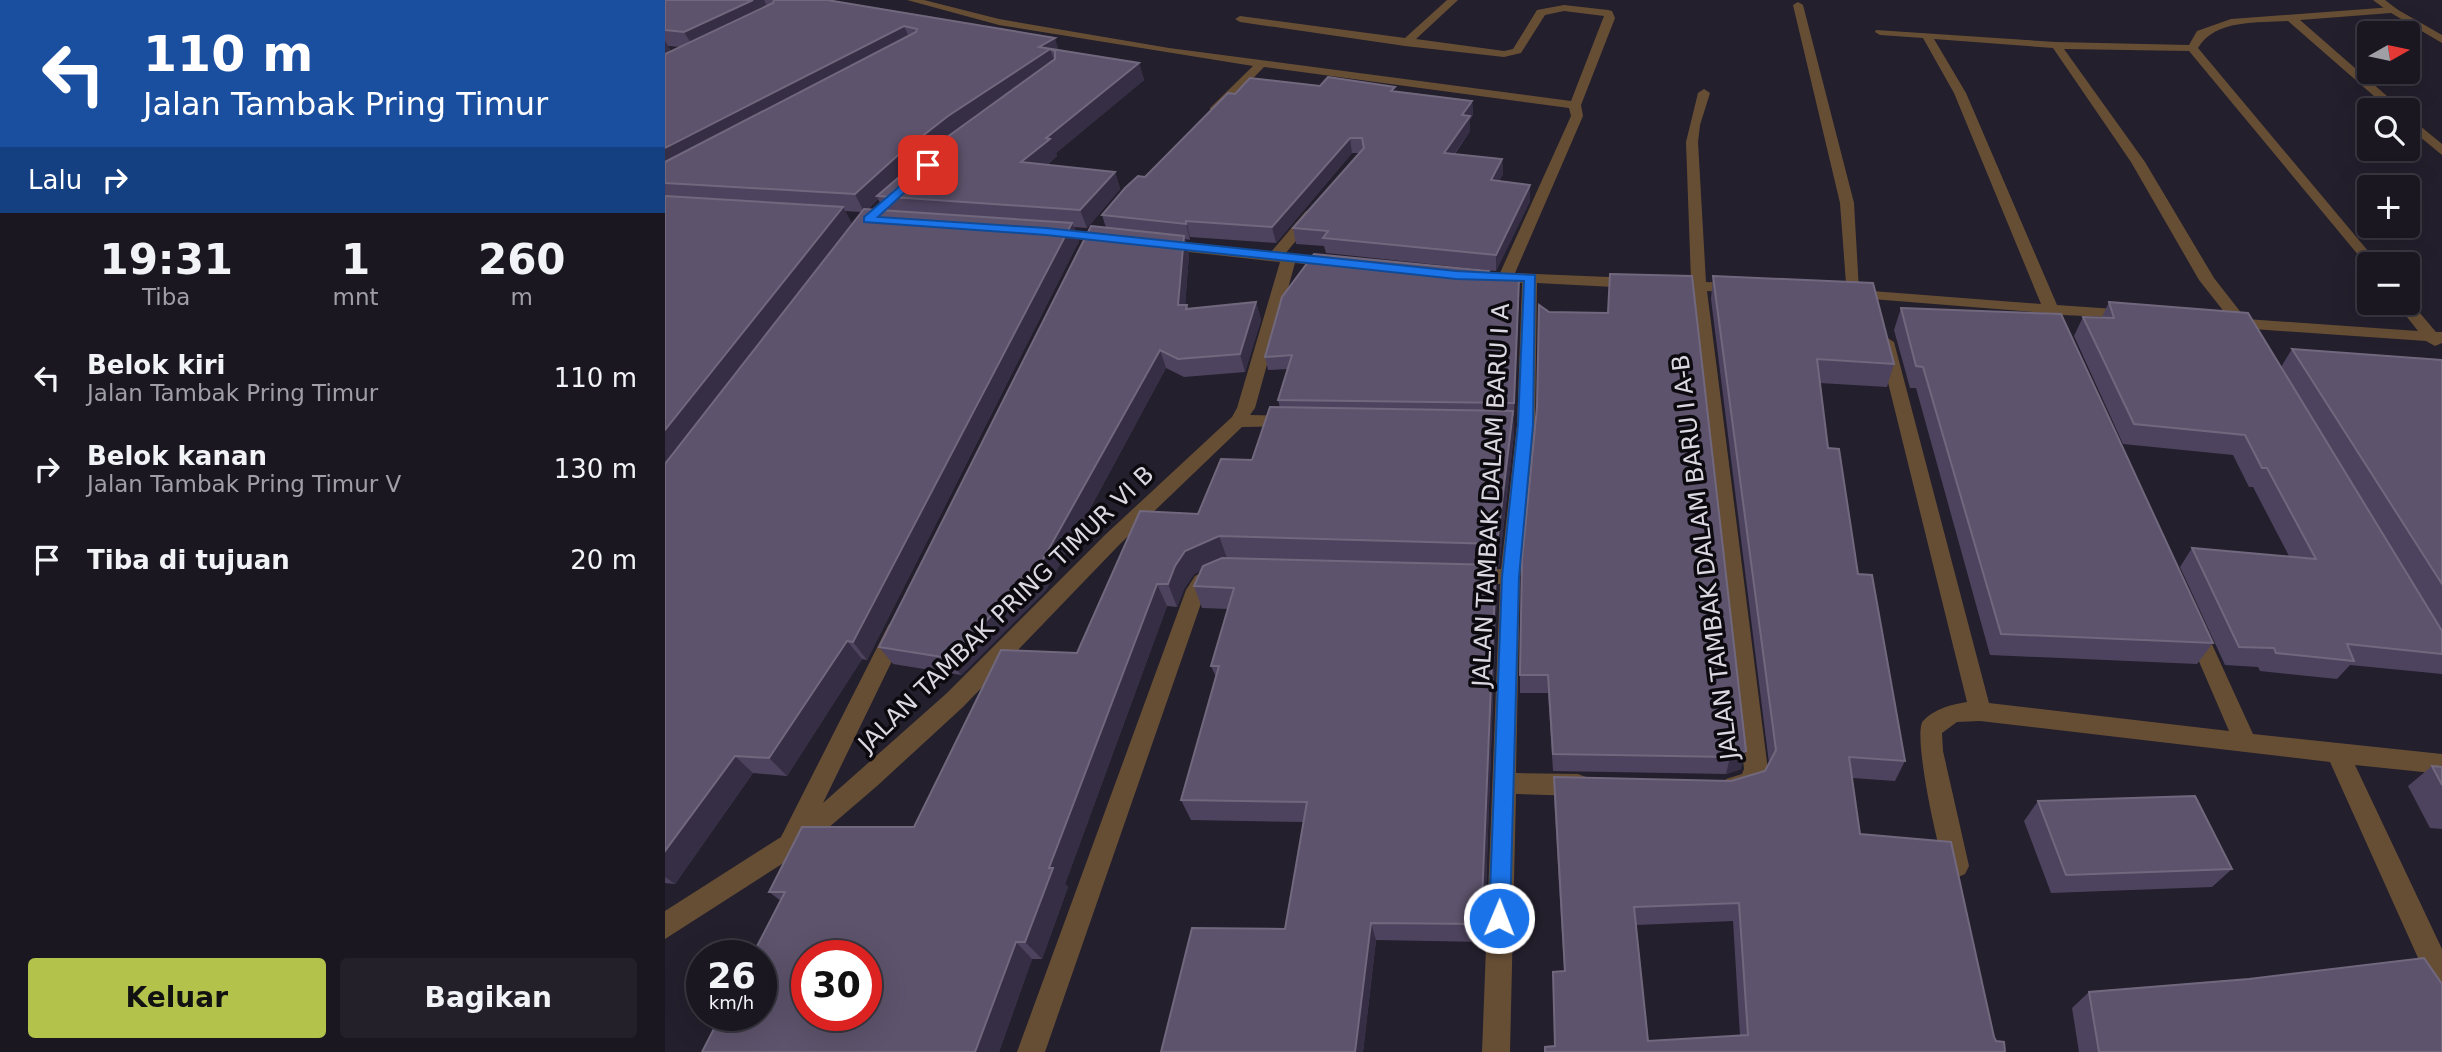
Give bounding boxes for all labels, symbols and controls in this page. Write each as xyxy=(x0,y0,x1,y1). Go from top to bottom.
north arrow xyxy=(2357,21,2420,84)
map controls xyxy=(2357,21,2420,315)
text: 110 m xyxy=(143,26,313,83)
icon: left xyxy=(28,28,119,119)
text: Jalan Tambak Pring Timur xyxy=(143,85,548,123)
button: search xyxy=(2357,98,2420,161)
pin xyxy=(898,135,958,195)
icon: arrive xyxy=(909,146,947,184)
icon: right xyxy=(96,161,134,199)
text: Lalu xyxy=(28,165,82,195)
button: + xyxy=(2357,175,2420,238)
text: 19:31 xyxy=(99,235,233,284)
text: 1 xyxy=(341,235,370,284)
text: 260 xyxy=(478,235,566,284)
button: − xyxy=(2357,252,2420,315)
text: Tiba xyxy=(142,284,190,310)
text: mnt xyxy=(333,284,379,310)
text: m xyxy=(511,284,533,310)
street label: JALAN TAMBAK DALAM BARU I A xyxy=(1467,302,1515,690)
text: Belok kiri xyxy=(87,350,226,380)
street label: JALAN TAMBAK DALAM BARU I A-B xyxy=(1666,353,1744,763)
icon: left xyxy=(28,359,66,397)
text: 110 m xyxy=(554,363,637,393)
text: Jalan Tambak Pring Timur xyxy=(87,380,378,406)
text: Belok kanan xyxy=(87,441,267,471)
icon: right xyxy=(28,450,66,488)
text: 130 m xyxy=(554,454,637,484)
street label: JALAN TAMBAK PRING TIMUR VI B xyxy=(851,460,1159,759)
text: Jalan Tambak Pring Timur V xyxy=(87,471,401,497)
icon: arrive xyxy=(28,541,66,579)
text: Tiba di tujuan xyxy=(87,545,290,575)
text: 20 m xyxy=(570,545,637,575)
position arrow xyxy=(1462,881,1536,955)
speed limit sign: 30 xyxy=(791,940,882,1031)
text: 26 xyxy=(707,956,756,996)
button: Keluar xyxy=(28,958,326,1038)
button: Bagikan xyxy=(340,958,637,1038)
text: km/h xyxy=(709,992,754,1013)

